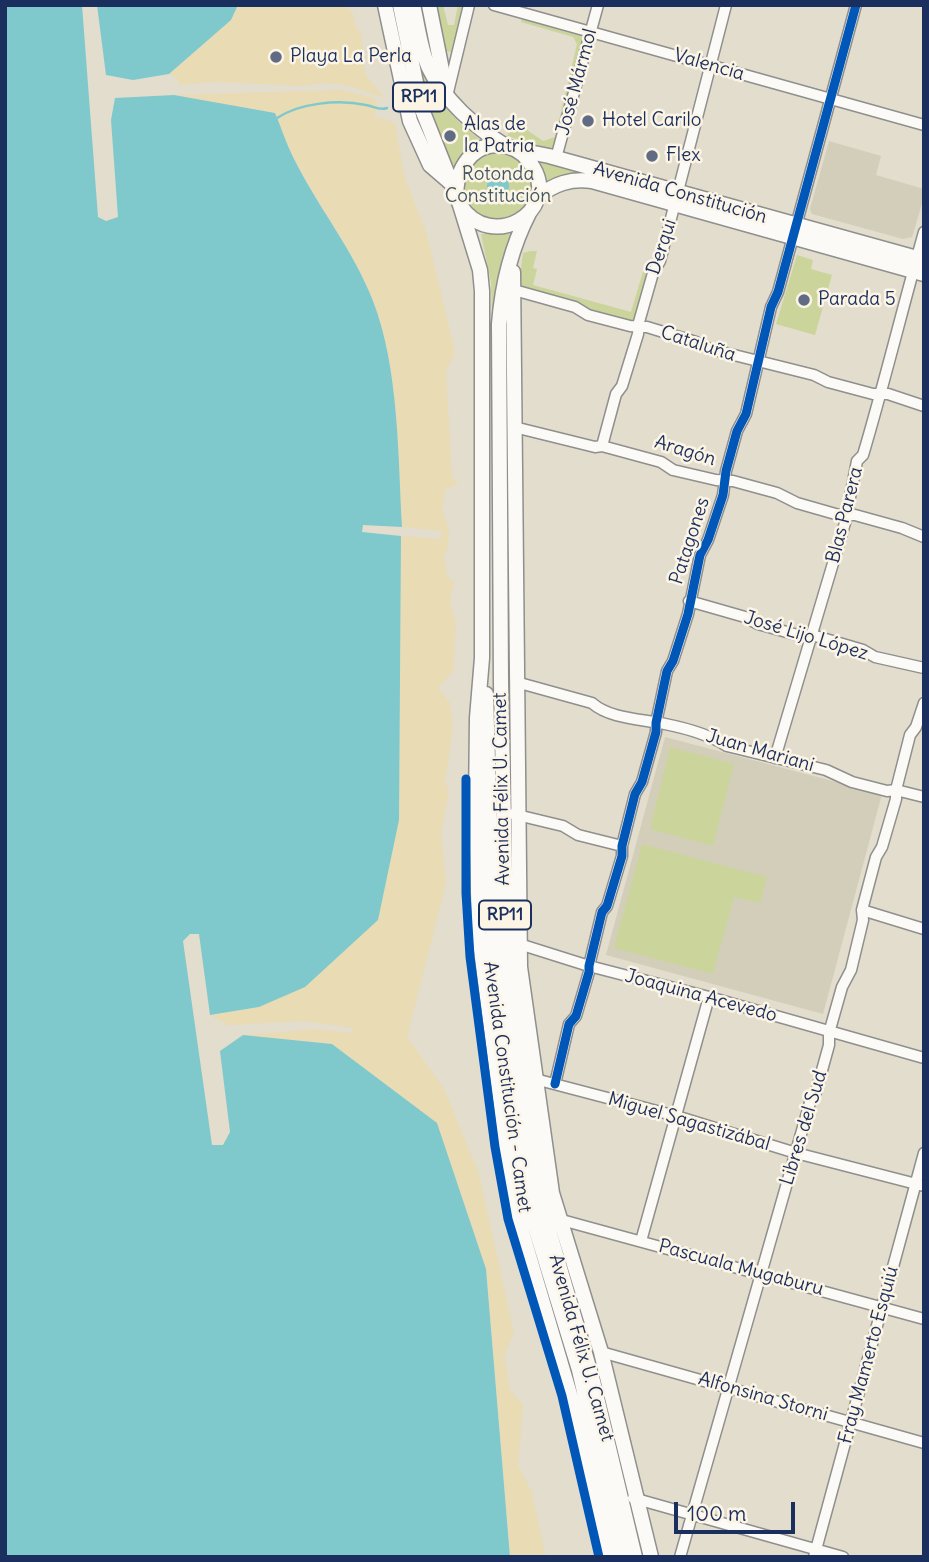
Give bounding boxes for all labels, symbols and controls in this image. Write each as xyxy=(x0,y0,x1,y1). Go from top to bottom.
street label: José Mármol xyxy=(552,26,602,138)
street label: Valencia xyxy=(671,44,747,86)
place label: Playa La Perla xyxy=(290,46,412,68)
marker: Playa La Perla xyxy=(268,49,284,65)
road number: RP11 xyxy=(393,82,445,112)
place label: Hotel Carilo xyxy=(602,110,702,132)
marker: Hotel Carilo xyxy=(580,113,596,129)
place label: Alas de la Patria xyxy=(464,114,535,158)
marker: Alas de la Patria xyxy=(442,128,458,144)
place label: Flex xyxy=(666,145,701,167)
marker: Flex xyxy=(644,148,660,164)
street label: Avenida Constitución xyxy=(591,157,769,229)
park label: Rotonda Constitución xyxy=(445,164,551,208)
street label: Derqui xyxy=(642,216,682,278)
place label: Parada 5 xyxy=(818,289,896,311)
marker: Parada 5 xyxy=(796,292,812,308)
street label: Cataluña xyxy=(658,321,738,367)
street label: Aragón xyxy=(652,431,718,471)
street label: Blas Parera xyxy=(822,465,868,565)
street label: Patagones xyxy=(665,495,715,587)
street label: José Lijo López xyxy=(741,606,871,666)
street label: Avenida Félix U. Camet xyxy=(489,692,515,886)
street label: Juan Mariani xyxy=(703,725,817,777)
road number: RP11 xyxy=(479,900,531,930)
street label: Avenida Constitución - Camet xyxy=(478,960,536,1214)
street label: Joaquina Acevedo xyxy=(623,965,779,1027)
street label: Libres del Sud xyxy=(776,1068,832,1188)
street label: Miguel Sagastizábal xyxy=(605,1088,773,1156)
street label: Pascuala Mugaburu xyxy=(656,1235,826,1301)
street label: Avenida Félix U. Camet xyxy=(543,1252,619,1444)
street label: Fray Mamerto Esquiú xyxy=(834,1264,904,1446)
street label: Alfonsina Storni xyxy=(696,1368,830,1426)
scale bar xyxy=(677,1488,798,1532)
text: 100 m xyxy=(687,1500,746,1527)

